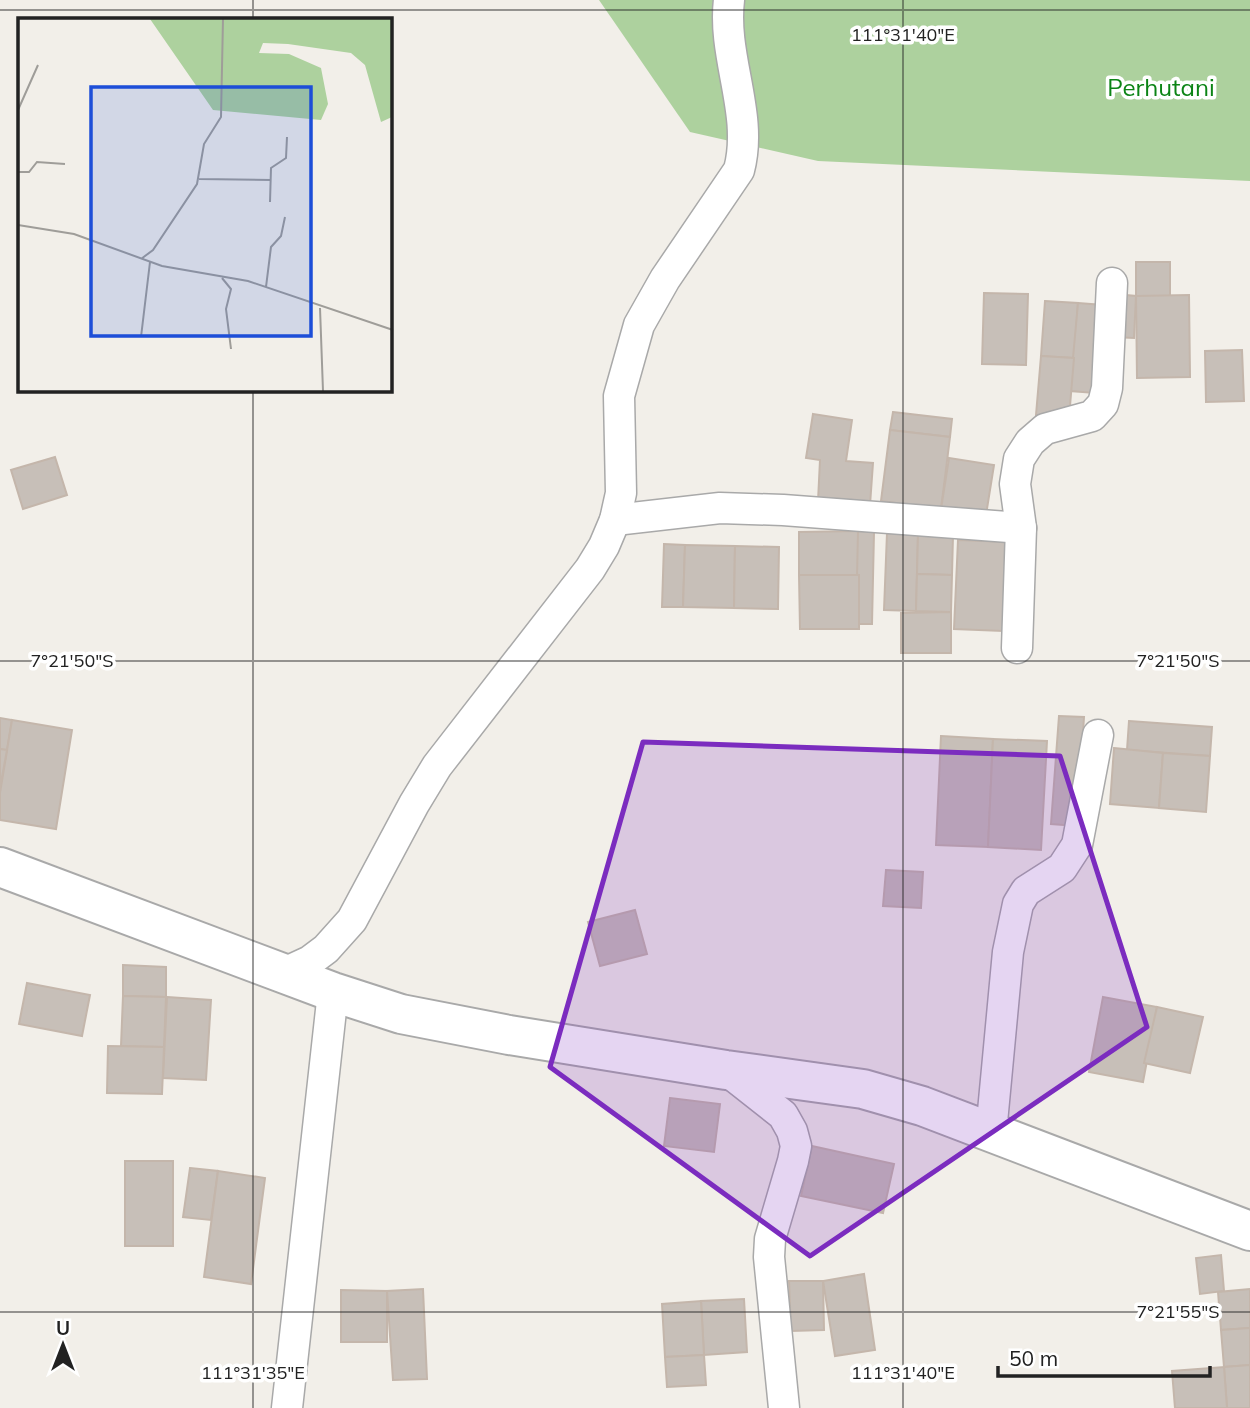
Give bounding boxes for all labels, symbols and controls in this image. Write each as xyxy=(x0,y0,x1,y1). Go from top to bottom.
inset map xyxy=(18,18,392,392)
text: 111°31'40"E xyxy=(851,23,955,46)
park label: Perhutani xyxy=(1107,72,1215,102)
text: 7°21'50"S xyxy=(31,649,113,672)
text: 7°21'50"S xyxy=(1137,649,1219,672)
text: 7°21'55"S xyxy=(1137,1300,1219,1323)
north arrow xyxy=(28,1310,98,1380)
text: U xyxy=(56,1316,70,1340)
scale bar xyxy=(998,1334,1210,1378)
text: 50 m xyxy=(1009,1345,1058,1371)
text: 111°31'35"E xyxy=(201,1361,305,1384)
text: 111°31'40"E xyxy=(851,1361,955,1384)

